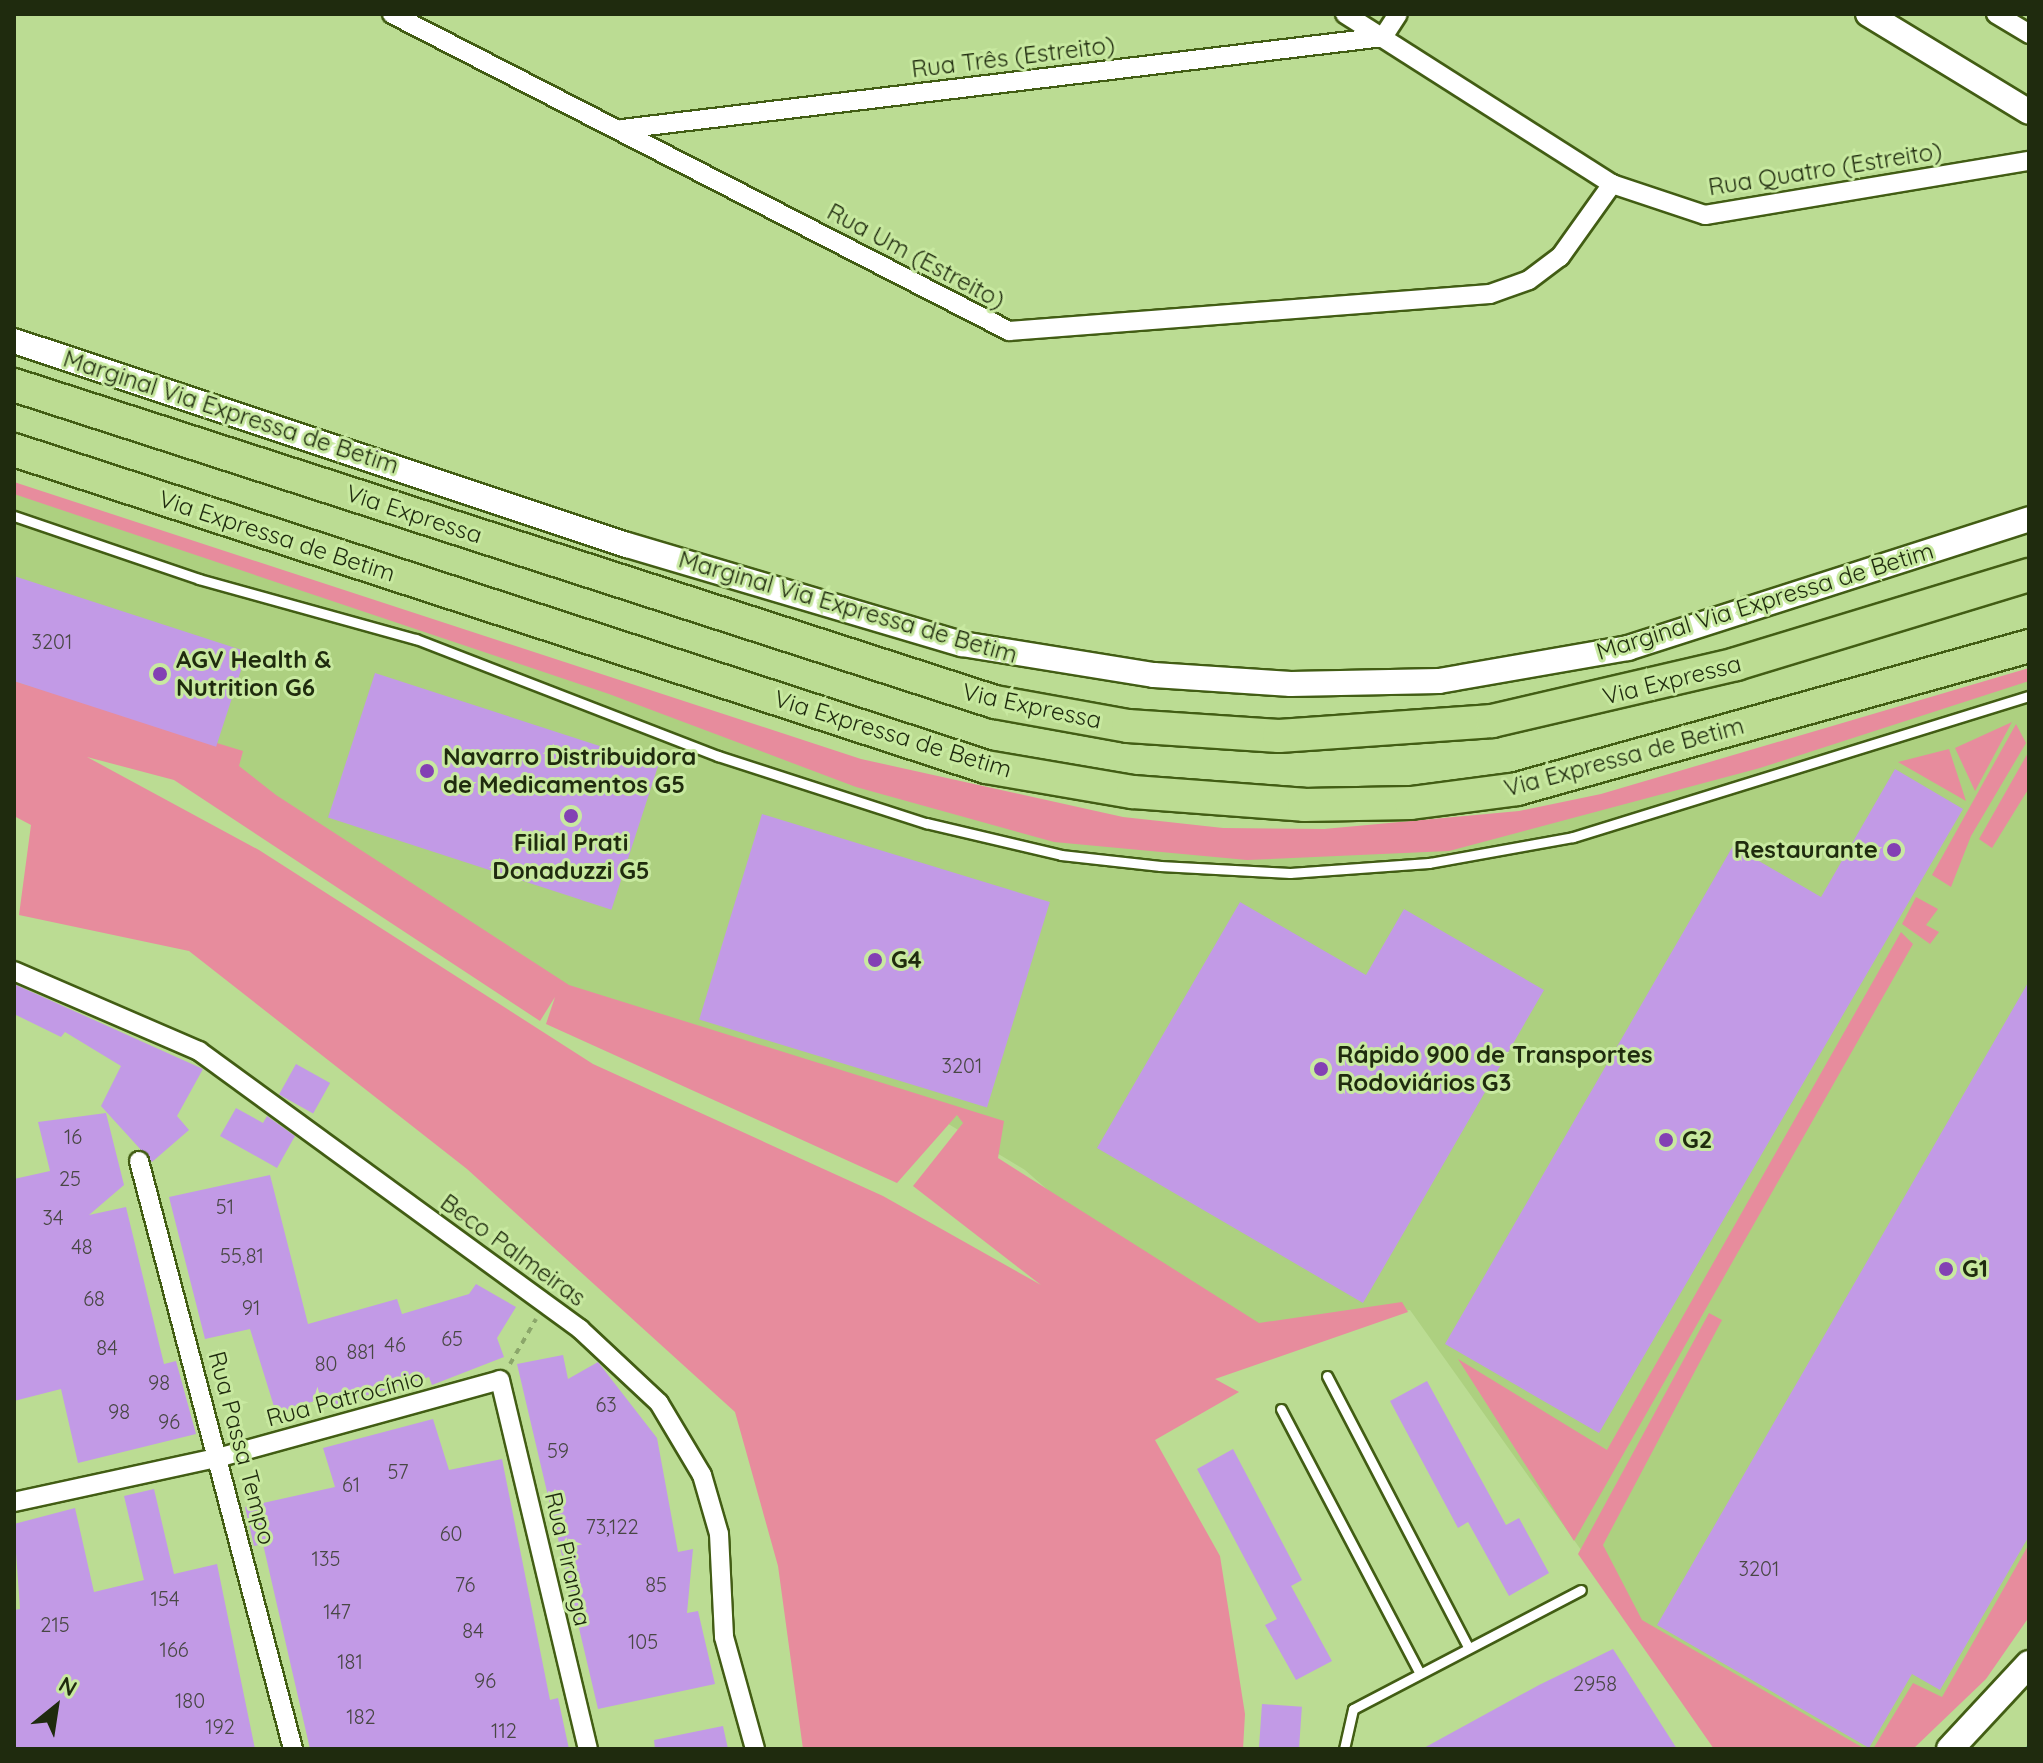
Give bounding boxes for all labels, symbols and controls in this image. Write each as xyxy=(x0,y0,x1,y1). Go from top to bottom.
street label: Rua Três (Estreito) xyxy=(910,30,1116,84)
street label: Rua Quatro (Estreito) xyxy=(1706,136,1944,202)
street label: Rua Um (Estreito) xyxy=(822,197,1010,315)
street label: Marginal Via Expressa de Betim xyxy=(60,344,402,480)
street label: Via Expressa xyxy=(342,478,486,550)
street label: Via Expressa de Betim xyxy=(155,484,399,588)
street label: Marginal Via Expressa de Betim xyxy=(1593,536,1937,666)
street label: Marginal Via Expressa de Betim xyxy=(675,545,1021,669)
house number: 3201 xyxy=(32,629,72,653)
place label: AGV Health & Nutrition G6 xyxy=(176,646,331,702)
street label: Via Expressa xyxy=(1600,649,1744,711)
marker: AGV Health & Nutrition G6 xyxy=(151,665,169,683)
street label: Via Expressa xyxy=(960,677,1104,735)
street label: Via Expressa de Betim xyxy=(771,684,1015,784)
street label: Via Expressa de Betim xyxy=(1501,711,1747,803)
place label: Navarro Distribuidora de Medicamentos G5 xyxy=(443,743,696,799)
marker: Navarro Distribuidora de Medicamentos G5 xyxy=(418,762,436,780)
marker: Filial Prati Donaduzzi G5 xyxy=(562,807,580,825)
place label: Filial Prati Donaduzzi G5 xyxy=(492,829,650,885)
place label: Restaurante xyxy=(1734,836,1878,864)
marker: Restaurante xyxy=(1885,841,1903,859)
place label: G4 xyxy=(891,946,922,974)
marker: G4 xyxy=(866,951,884,969)
place label: Rápido 900 de Transportes Rodoviários G3 xyxy=(1337,1041,1652,1097)
house number: 3201 xyxy=(942,1053,982,1077)
marker: Rápido 900 de Transportes Rodoviários G3 xyxy=(1312,1060,1330,1078)
house number: 16 xyxy=(64,1124,82,1148)
place label: G2 xyxy=(1682,1126,1712,1154)
marker: G2 xyxy=(1657,1131,1675,1149)
house number: 25 xyxy=(59,1166,81,1190)
street label: Beco Palmeiras xyxy=(435,1188,591,1312)
house number: 51 xyxy=(216,1194,234,1218)
house number: 34 xyxy=(42,1205,64,1229)
house number: 48 xyxy=(71,1234,93,1258)
house number: 55,81 xyxy=(220,1243,264,1267)
place label: G1 xyxy=(1962,1255,1988,1283)
marker: G1 xyxy=(1937,1260,1955,1278)
house number: 68 xyxy=(83,1286,105,1310)
house number: 91 xyxy=(242,1295,260,1319)
house number: 65 xyxy=(441,1326,463,1350)
house number: 46 xyxy=(384,1332,406,1356)
house number: 84 xyxy=(96,1335,118,1359)
house number: 881 xyxy=(347,1339,375,1363)
street label: Rua Passa Tempo xyxy=(202,1348,282,1548)
house number: 80 xyxy=(315,1351,337,1375)
street label: Rua Patrocínio xyxy=(263,1363,427,1433)
house number: 98 xyxy=(148,1370,170,1394)
house number: 63 xyxy=(595,1392,617,1416)
house number: 98 xyxy=(108,1399,130,1423)
house number: 96 xyxy=(158,1409,180,1433)
house number: 59 xyxy=(547,1438,569,1462)
house number: 57 xyxy=(387,1459,409,1483)
house number: 61 xyxy=(342,1472,360,1496)
street label: Rua Piranga xyxy=(539,1489,597,1629)
house number: 73,122 xyxy=(585,1514,639,1538)
house number: 60 xyxy=(440,1521,462,1545)
house number: 135 xyxy=(312,1546,340,1570)
house number: 3201 xyxy=(1739,1556,1779,1580)
house number: 76 xyxy=(455,1572,475,1596)
house number: 85 xyxy=(645,1572,667,1596)
house number: 154 xyxy=(151,1586,179,1610)
house number: 147 xyxy=(323,1599,351,1623)
house number: 215 xyxy=(40,1612,70,1636)
house number: 84 xyxy=(462,1618,484,1642)
house number: 105 xyxy=(628,1629,658,1653)
house number: 166 xyxy=(160,1637,188,1661)
house number: 181 xyxy=(337,1649,363,1673)
north arrow xyxy=(16,1667,96,1747)
house number: 96 xyxy=(474,1668,496,1692)
text: N xyxy=(54,1670,82,1702)
house number: 2958 xyxy=(1573,1671,1617,1695)
house number: 180 xyxy=(175,1688,205,1712)
house number: 182 xyxy=(346,1704,376,1728)
house number: 192 xyxy=(205,1714,235,1738)
house number: 112 xyxy=(491,1718,517,1742)

